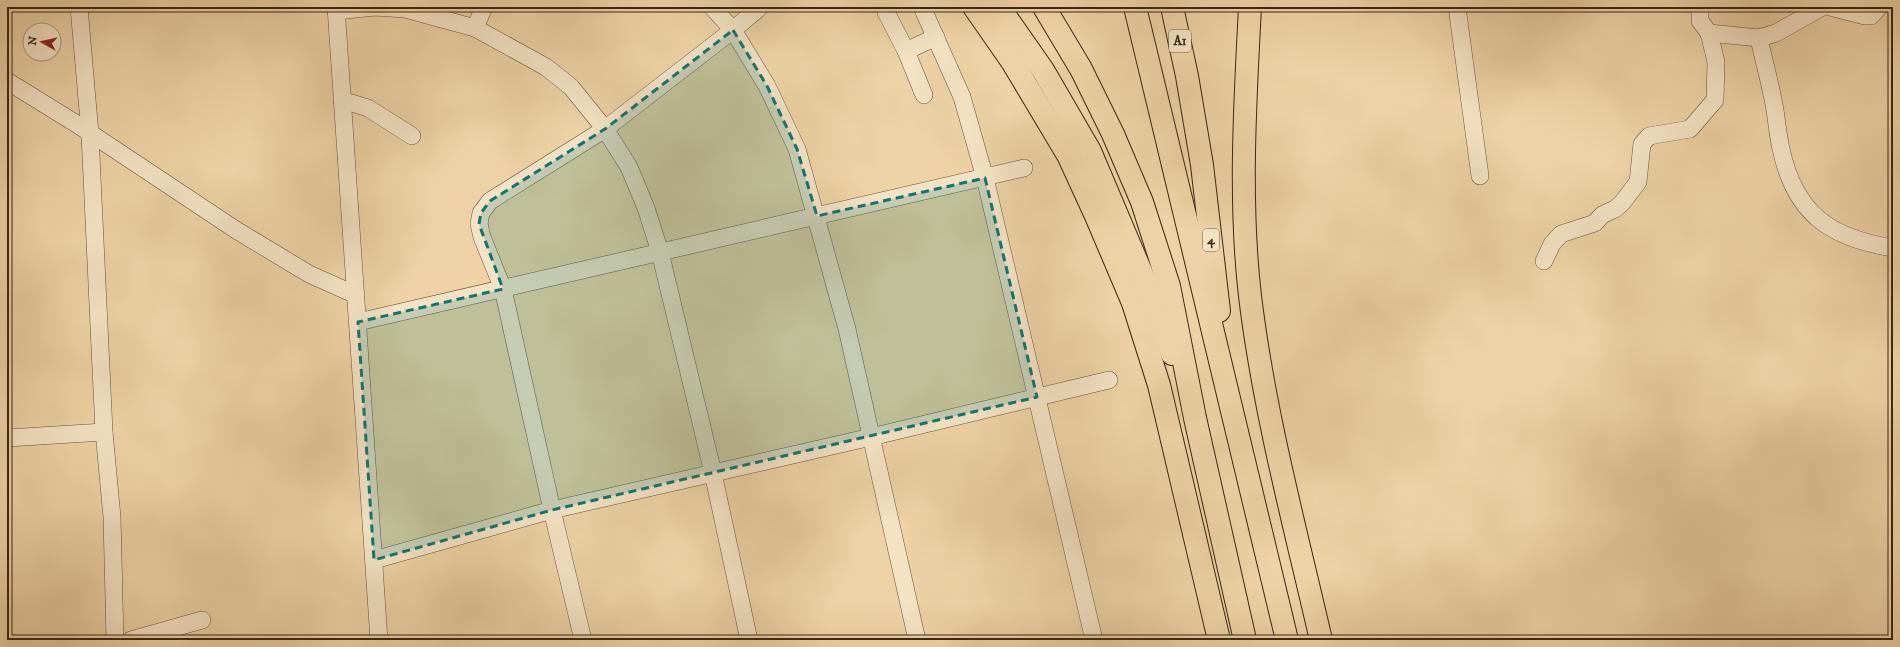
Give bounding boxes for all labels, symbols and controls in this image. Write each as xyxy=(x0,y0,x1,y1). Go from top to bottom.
north arrow xyxy=(22,22,62,62)
road number: A1 xyxy=(1169,30,1191,52)
text: N xyxy=(26,35,41,46)
road number: 4 xyxy=(1203,229,1219,251)

